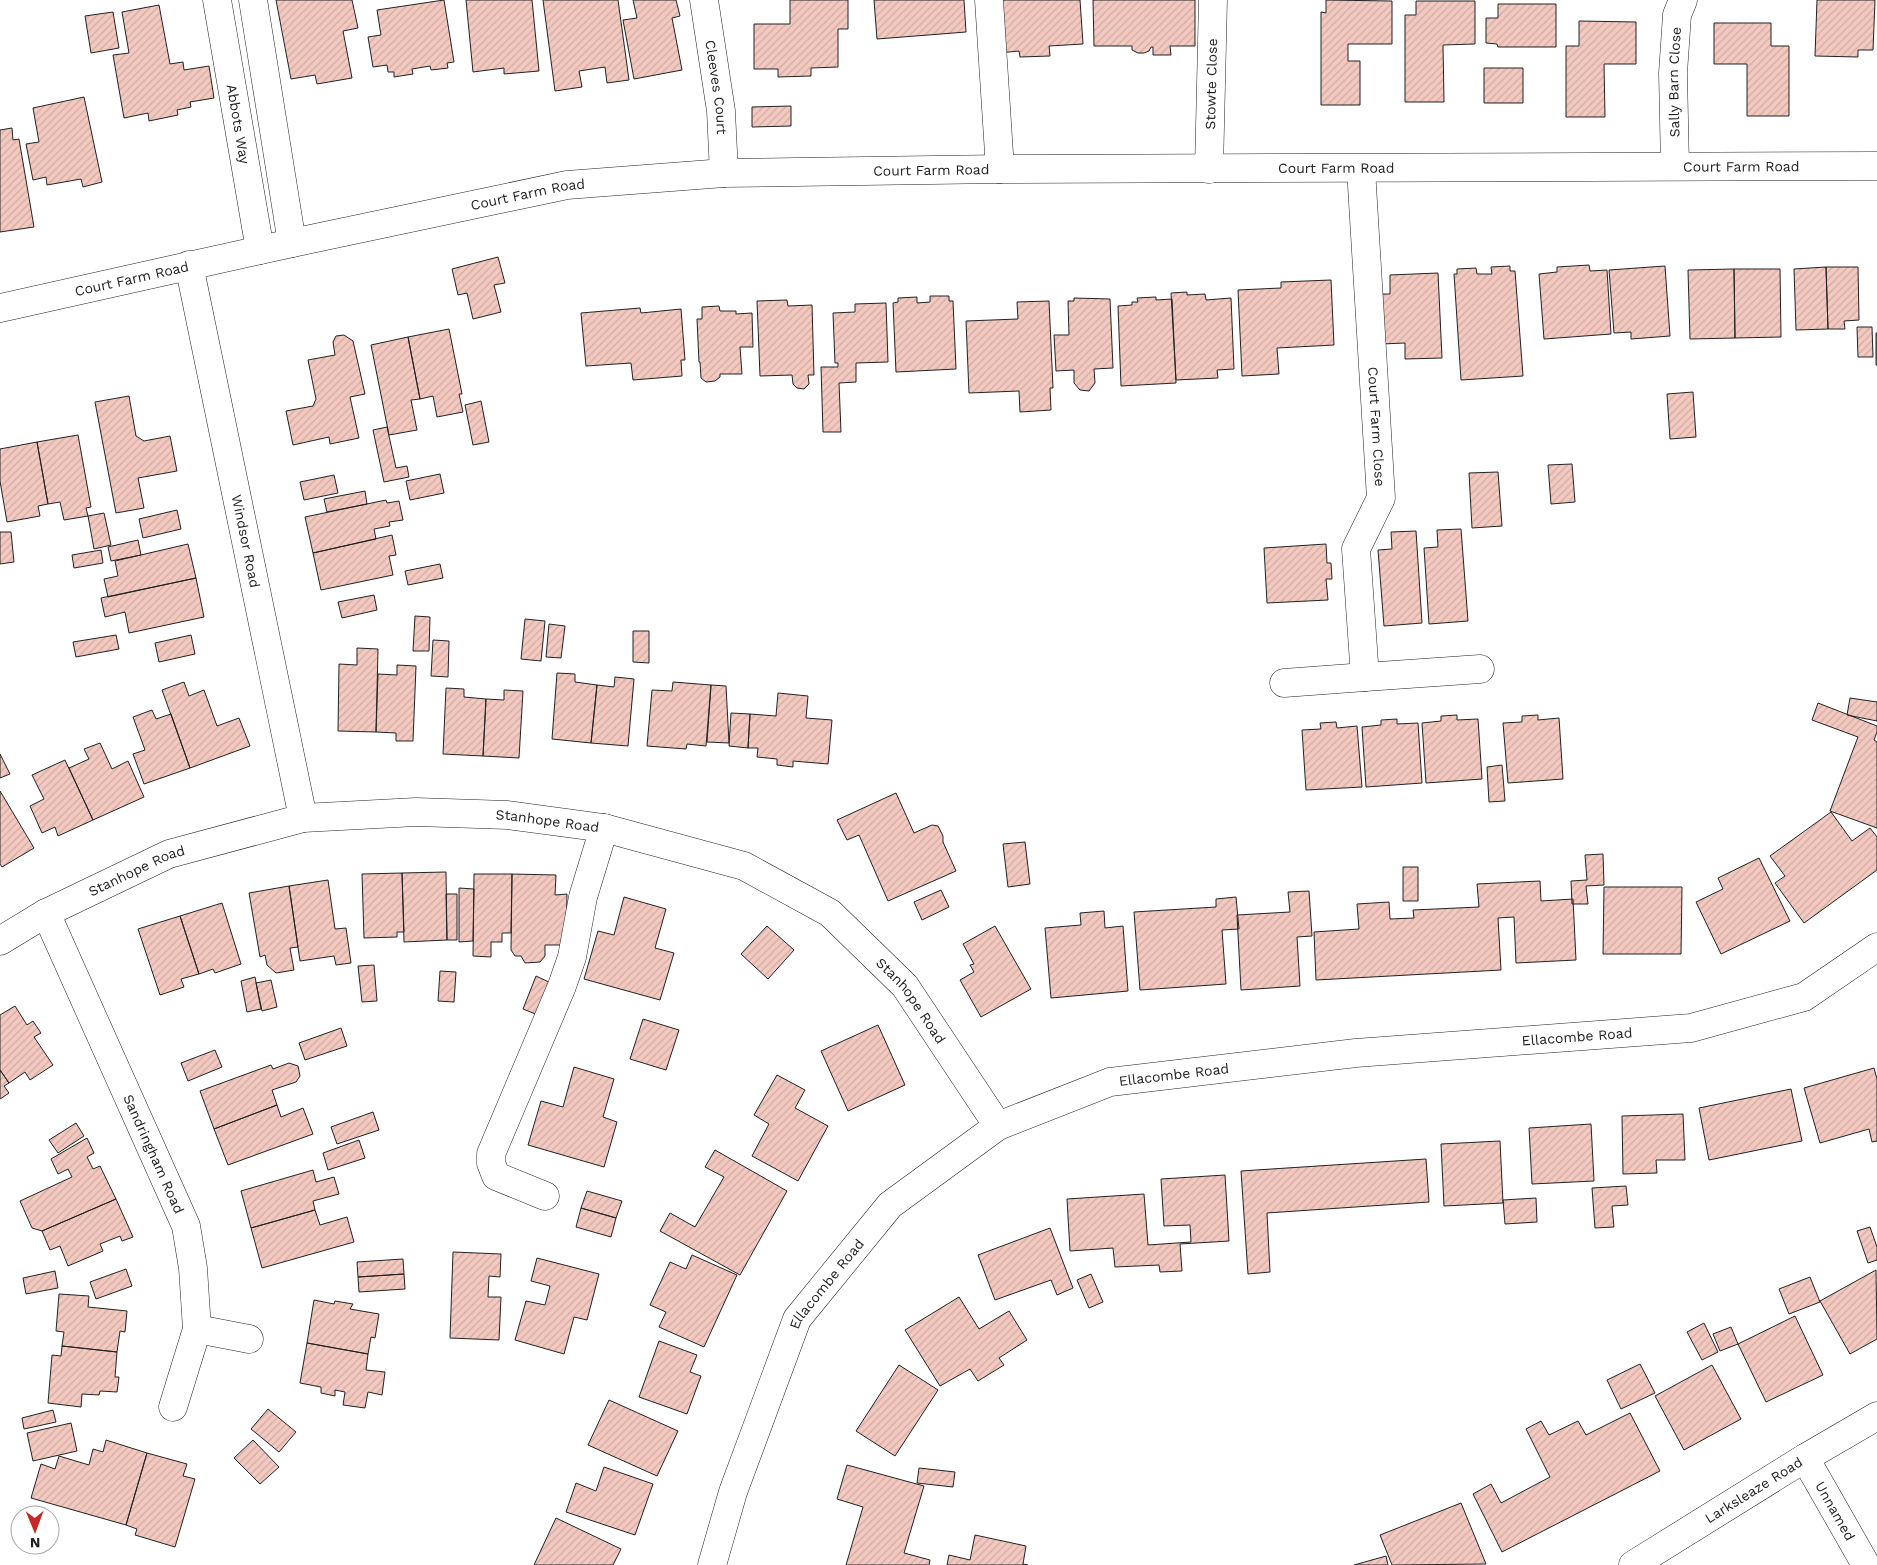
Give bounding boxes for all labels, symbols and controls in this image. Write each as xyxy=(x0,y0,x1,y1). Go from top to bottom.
street label: Sally Barn Close xyxy=(1665,26,1684,138)
street label: Stowte Close xyxy=(1202,38,1220,130)
street label: Cleeves Court xyxy=(702,39,730,135)
street label: Abbots Way xyxy=(224,83,253,166)
street label: Court Farm Road xyxy=(1683,158,1800,175)
street label: Court Farm Road xyxy=(1278,160,1395,176)
street label: Court Farm Road xyxy=(873,161,990,179)
street label: Court Farm Road xyxy=(469,176,586,213)
street label: Court Farm Road xyxy=(73,258,190,299)
street label: Court Farm Close xyxy=(1365,366,1388,487)
street label: Windsor Road xyxy=(229,493,263,589)
street label: Stanhope Road xyxy=(495,807,600,835)
street label: Stanhope Road xyxy=(86,842,186,899)
street label: Stanhope Road xyxy=(873,954,949,1047)
street label: Ellacombe Road xyxy=(1521,1024,1633,1049)
street label: Ellacombe Road xyxy=(1118,1060,1230,1089)
street label: Sandringham Road xyxy=(120,1092,187,1216)
street label: Ellacombe Road xyxy=(786,1236,867,1331)
street label: Larksleaze Road xyxy=(1702,1454,1805,1526)
street label: Unnamed xyxy=(1812,1479,1858,1543)
north arrow xyxy=(10,1505,60,1555)
text: N xyxy=(30,1535,41,1551)

